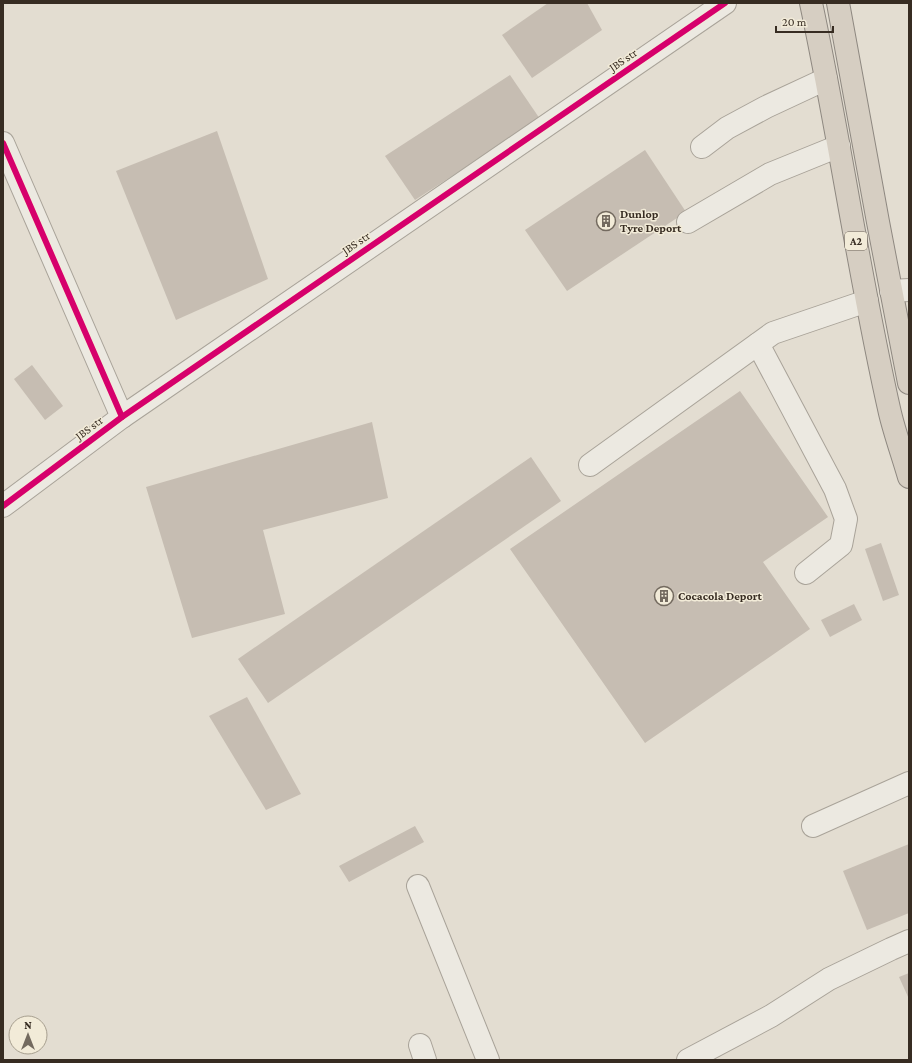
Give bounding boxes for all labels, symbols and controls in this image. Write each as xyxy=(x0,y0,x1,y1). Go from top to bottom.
scale bar xyxy=(776,8,833,34)
text: 20 m xyxy=(782,15,807,29)
street label: JBS str xyxy=(605,45,640,75)
place label: Dunlop Tyre Deport xyxy=(620,207,682,235)
building icon: Dunlop Tyre Deport xyxy=(595,210,617,232)
street label: JBS str xyxy=(338,228,373,258)
road number: A2 xyxy=(845,232,867,250)
street label: JBS str xyxy=(72,413,106,444)
building icon: Cocacola Deport xyxy=(653,585,675,607)
place label: Cocacola Deport xyxy=(678,589,762,603)
north arrow xyxy=(8,1015,48,1055)
text: N xyxy=(24,1019,32,1031)

